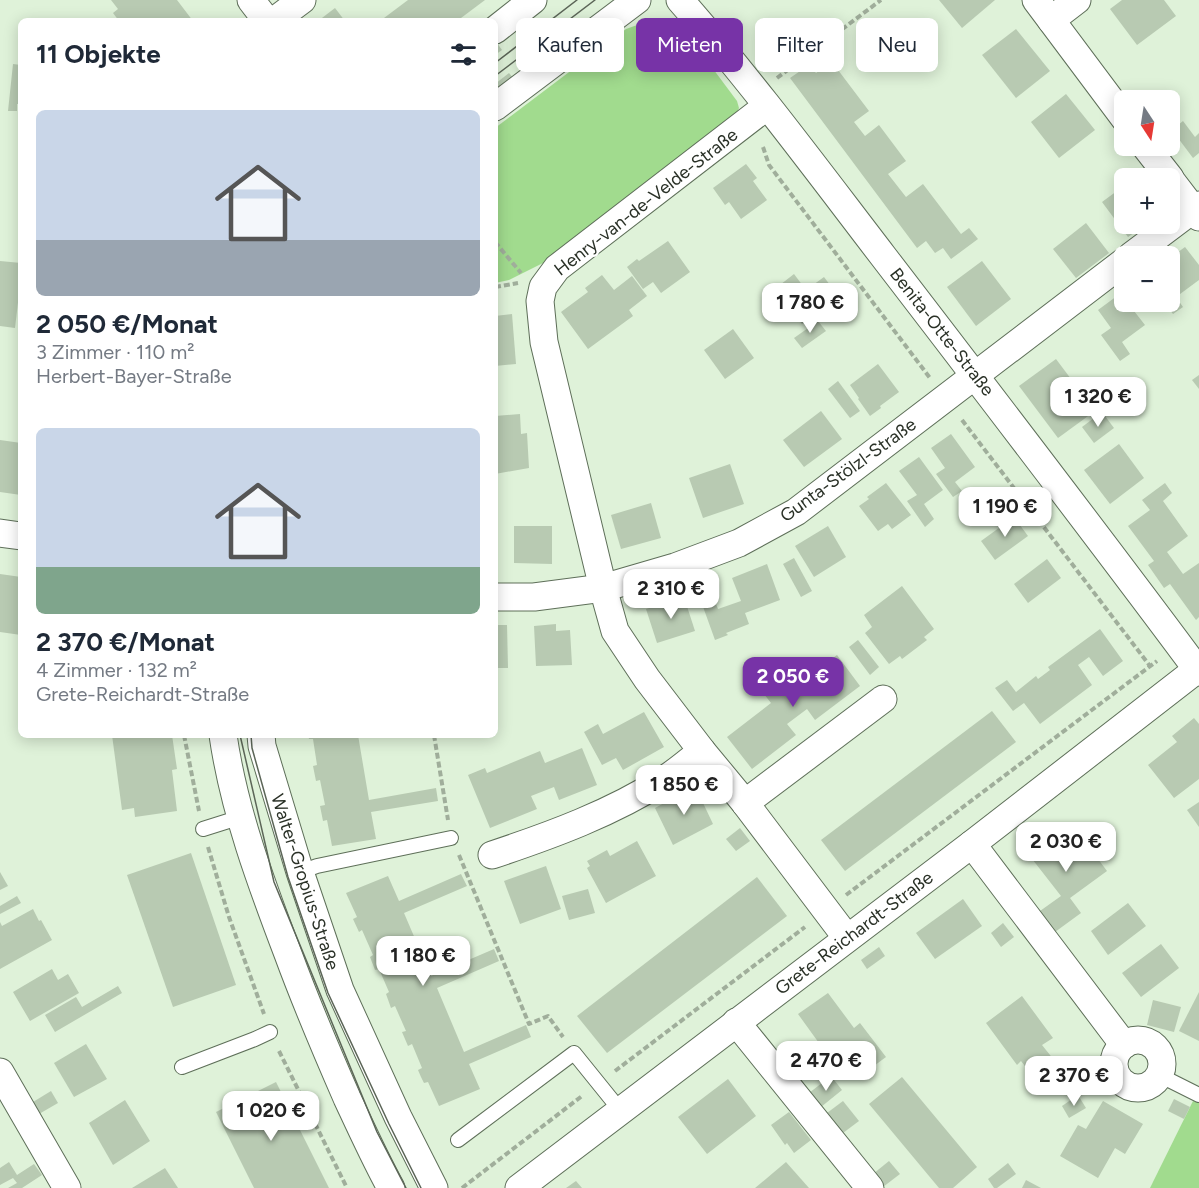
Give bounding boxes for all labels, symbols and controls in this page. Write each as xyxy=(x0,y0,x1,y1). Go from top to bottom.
chip: Kaufen xyxy=(516,18,624,72)
chip: Mieten xyxy=(636,18,743,72)
chip: Filter xyxy=(755,18,844,72)
chip: Neu xyxy=(856,18,938,72)
text: 11 Objekte xyxy=(36,38,161,70)
icon: filters xyxy=(447,38,480,71)
north arrow xyxy=(1114,90,1180,156)
map controls xyxy=(1114,90,1180,312)
street label: Henry-van-de-Velde-Straße xyxy=(550,123,742,280)
icon: home xyxy=(204,149,312,257)
button: + xyxy=(1114,168,1180,234)
button: − xyxy=(1114,246,1180,312)
street label: Benita-Otte-Straße xyxy=(885,264,999,401)
pin: 1 780 € xyxy=(755,283,865,334)
text: 1 780 € xyxy=(776,290,844,314)
text: 2 050 €/Monat xyxy=(36,308,218,340)
text: 3 Zimmer · 110 m² xyxy=(36,340,194,364)
text: Herbert-Bayer-Straße xyxy=(36,364,232,388)
pin: 1 320 € xyxy=(1043,377,1153,428)
text: 1 320 € xyxy=(1064,384,1132,408)
street label: Gunta-Stölzl-Straße xyxy=(776,413,920,527)
icon: home xyxy=(204,467,312,575)
pin: 1 190 € xyxy=(950,487,1060,538)
text: 1 190 € xyxy=(973,494,1037,518)
pin: 2 310 € xyxy=(616,569,726,620)
text: 2 310 € xyxy=(637,576,705,600)
text: 2 370 €/Monat xyxy=(36,626,215,658)
pin: 2 050 € xyxy=(738,657,848,708)
text: 4 Zimmer · 132 m² xyxy=(36,658,197,682)
text: 2 050 € xyxy=(757,664,829,688)
text: Grete-Reichardt-Straße xyxy=(36,682,249,706)
pin: 1 850 € xyxy=(629,765,739,816)
text: 1 850 € xyxy=(650,772,718,796)
street label: Walter-Gropius-Straße xyxy=(266,791,344,973)
pin: 2 030 € xyxy=(1011,822,1121,873)
text: 2 030 € xyxy=(1030,829,1102,853)
street label: Grete-Reichardt-Straße xyxy=(771,866,937,1000)
pin: 1 180 € xyxy=(368,936,478,987)
text: 1 180 € xyxy=(390,943,456,967)
pin: 2 470 € xyxy=(771,1041,881,1092)
text: 2 470 € xyxy=(790,1048,862,1072)
pin: 2 370 € xyxy=(1019,1056,1129,1107)
text: 2 370 € xyxy=(1039,1063,1109,1087)
pin: 1 020 € xyxy=(216,1091,326,1142)
text: 1 020 € xyxy=(236,1098,306,1122)

